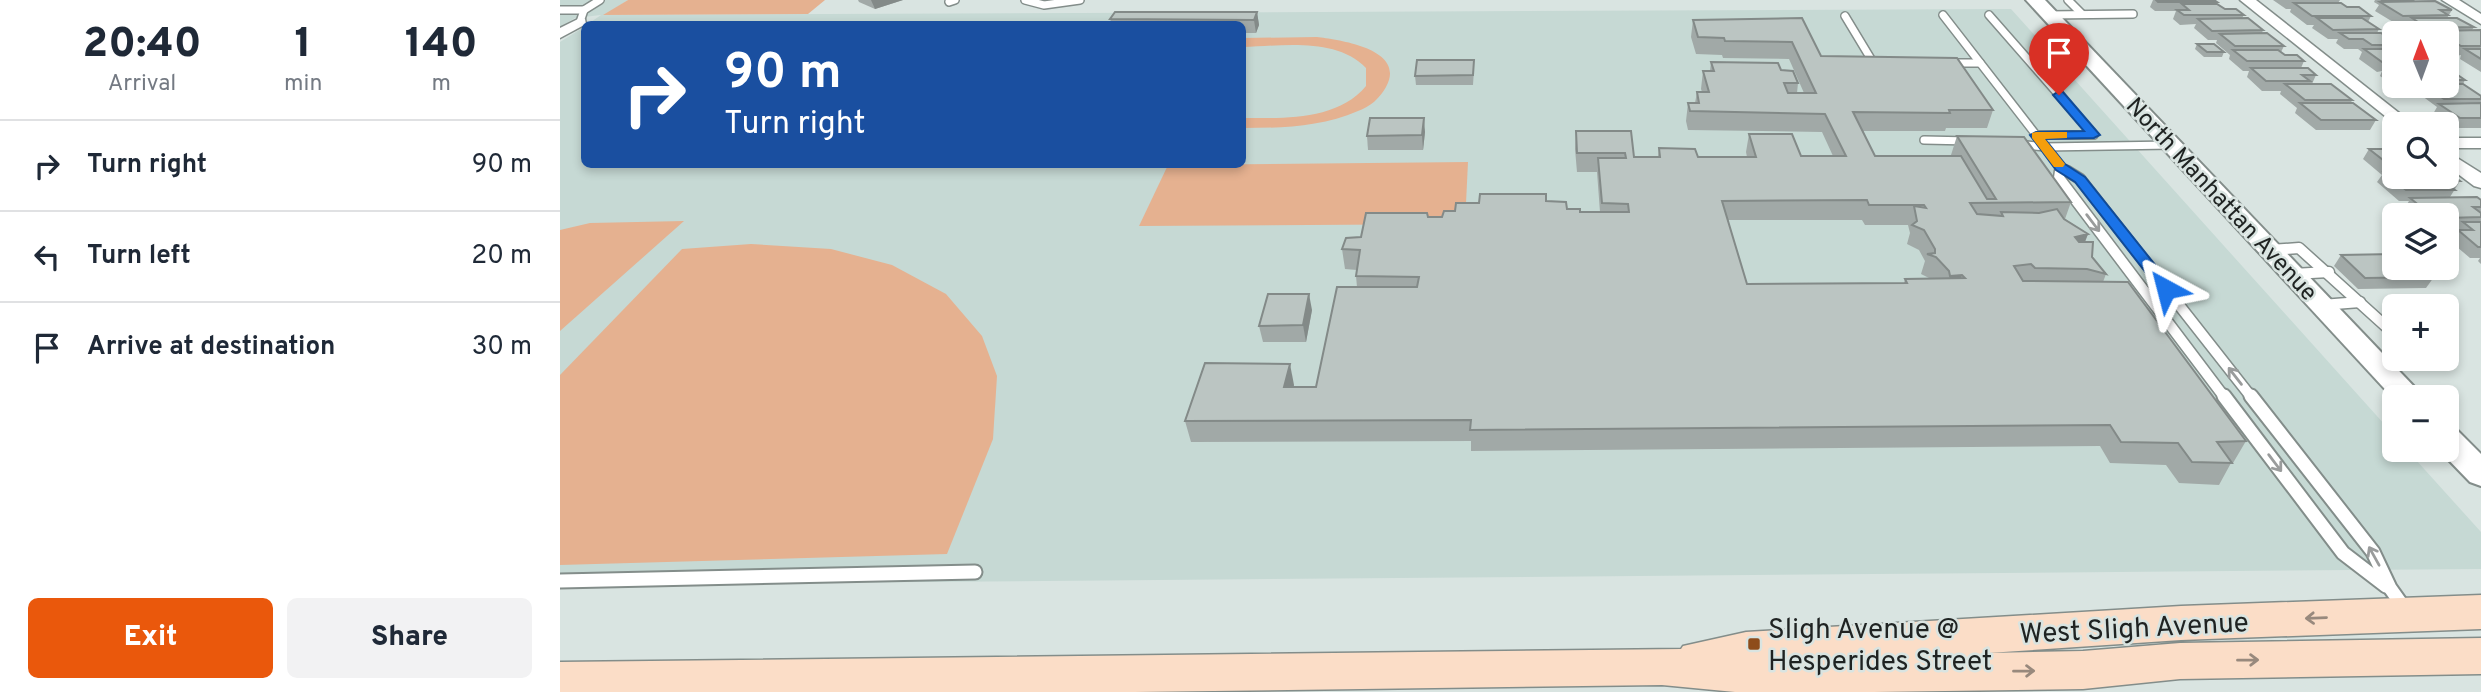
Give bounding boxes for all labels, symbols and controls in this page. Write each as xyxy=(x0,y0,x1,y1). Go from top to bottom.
text: 20:40 xyxy=(82,19,202,72)
text: 1 xyxy=(295,19,312,72)
text: 140 xyxy=(405,19,477,72)
north arrow xyxy=(2382,21,2459,98)
map controls xyxy=(2382,21,2459,462)
pin xyxy=(2029,23,2089,95)
icon: arrive xyxy=(2040,34,2078,72)
text: 90 m xyxy=(724,44,842,106)
icon: right xyxy=(609,49,700,140)
text: Arrival xyxy=(108,70,176,99)
text: min xyxy=(284,70,322,99)
text: m xyxy=(431,70,451,99)
street label: North Manhattan Avenue xyxy=(2118,92,2323,308)
text: Turn right xyxy=(724,105,866,145)
button: search xyxy=(2382,112,2459,189)
icon: right xyxy=(28,147,66,185)
text: Turn right xyxy=(87,149,207,182)
text: 90 m xyxy=(472,149,532,182)
button: layers xyxy=(2382,203,2459,280)
one-way arrow xyxy=(2085,214,2100,233)
icon: left xyxy=(28,238,66,276)
text: Turn left xyxy=(87,240,191,273)
text: 20 m xyxy=(471,240,532,273)
position arrow xyxy=(2129,252,2203,326)
button: + xyxy=(2382,294,2459,371)
icon: arrive xyxy=(28,329,66,367)
text: Arrive at destination xyxy=(87,331,335,364)
text: 30 m xyxy=(472,331,532,364)
one-way arrow xyxy=(2227,368,2243,386)
button: − xyxy=(2382,385,2459,462)
one-way arrow xyxy=(2268,453,2282,472)
one-way arrow xyxy=(2367,546,2380,567)
button: Exit xyxy=(28,598,273,678)
button: Share xyxy=(287,598,532,678)
street label: West Sligh Avenue xyxy=(2019,606,2250,654)
one-way arrow xyxy=(2305,612,2328,625)
place label: Sligh Avenue @ Hesperides Street xyxy=(1768,613,1992,681)
marker: Sligh Avenue @ Hesperides Street xyxy=(1746,636,1762,652)
one-way arrow xyxy=(2236,653,2259,667)
one-way arrow xyxy=(2012,664,2035,678)

